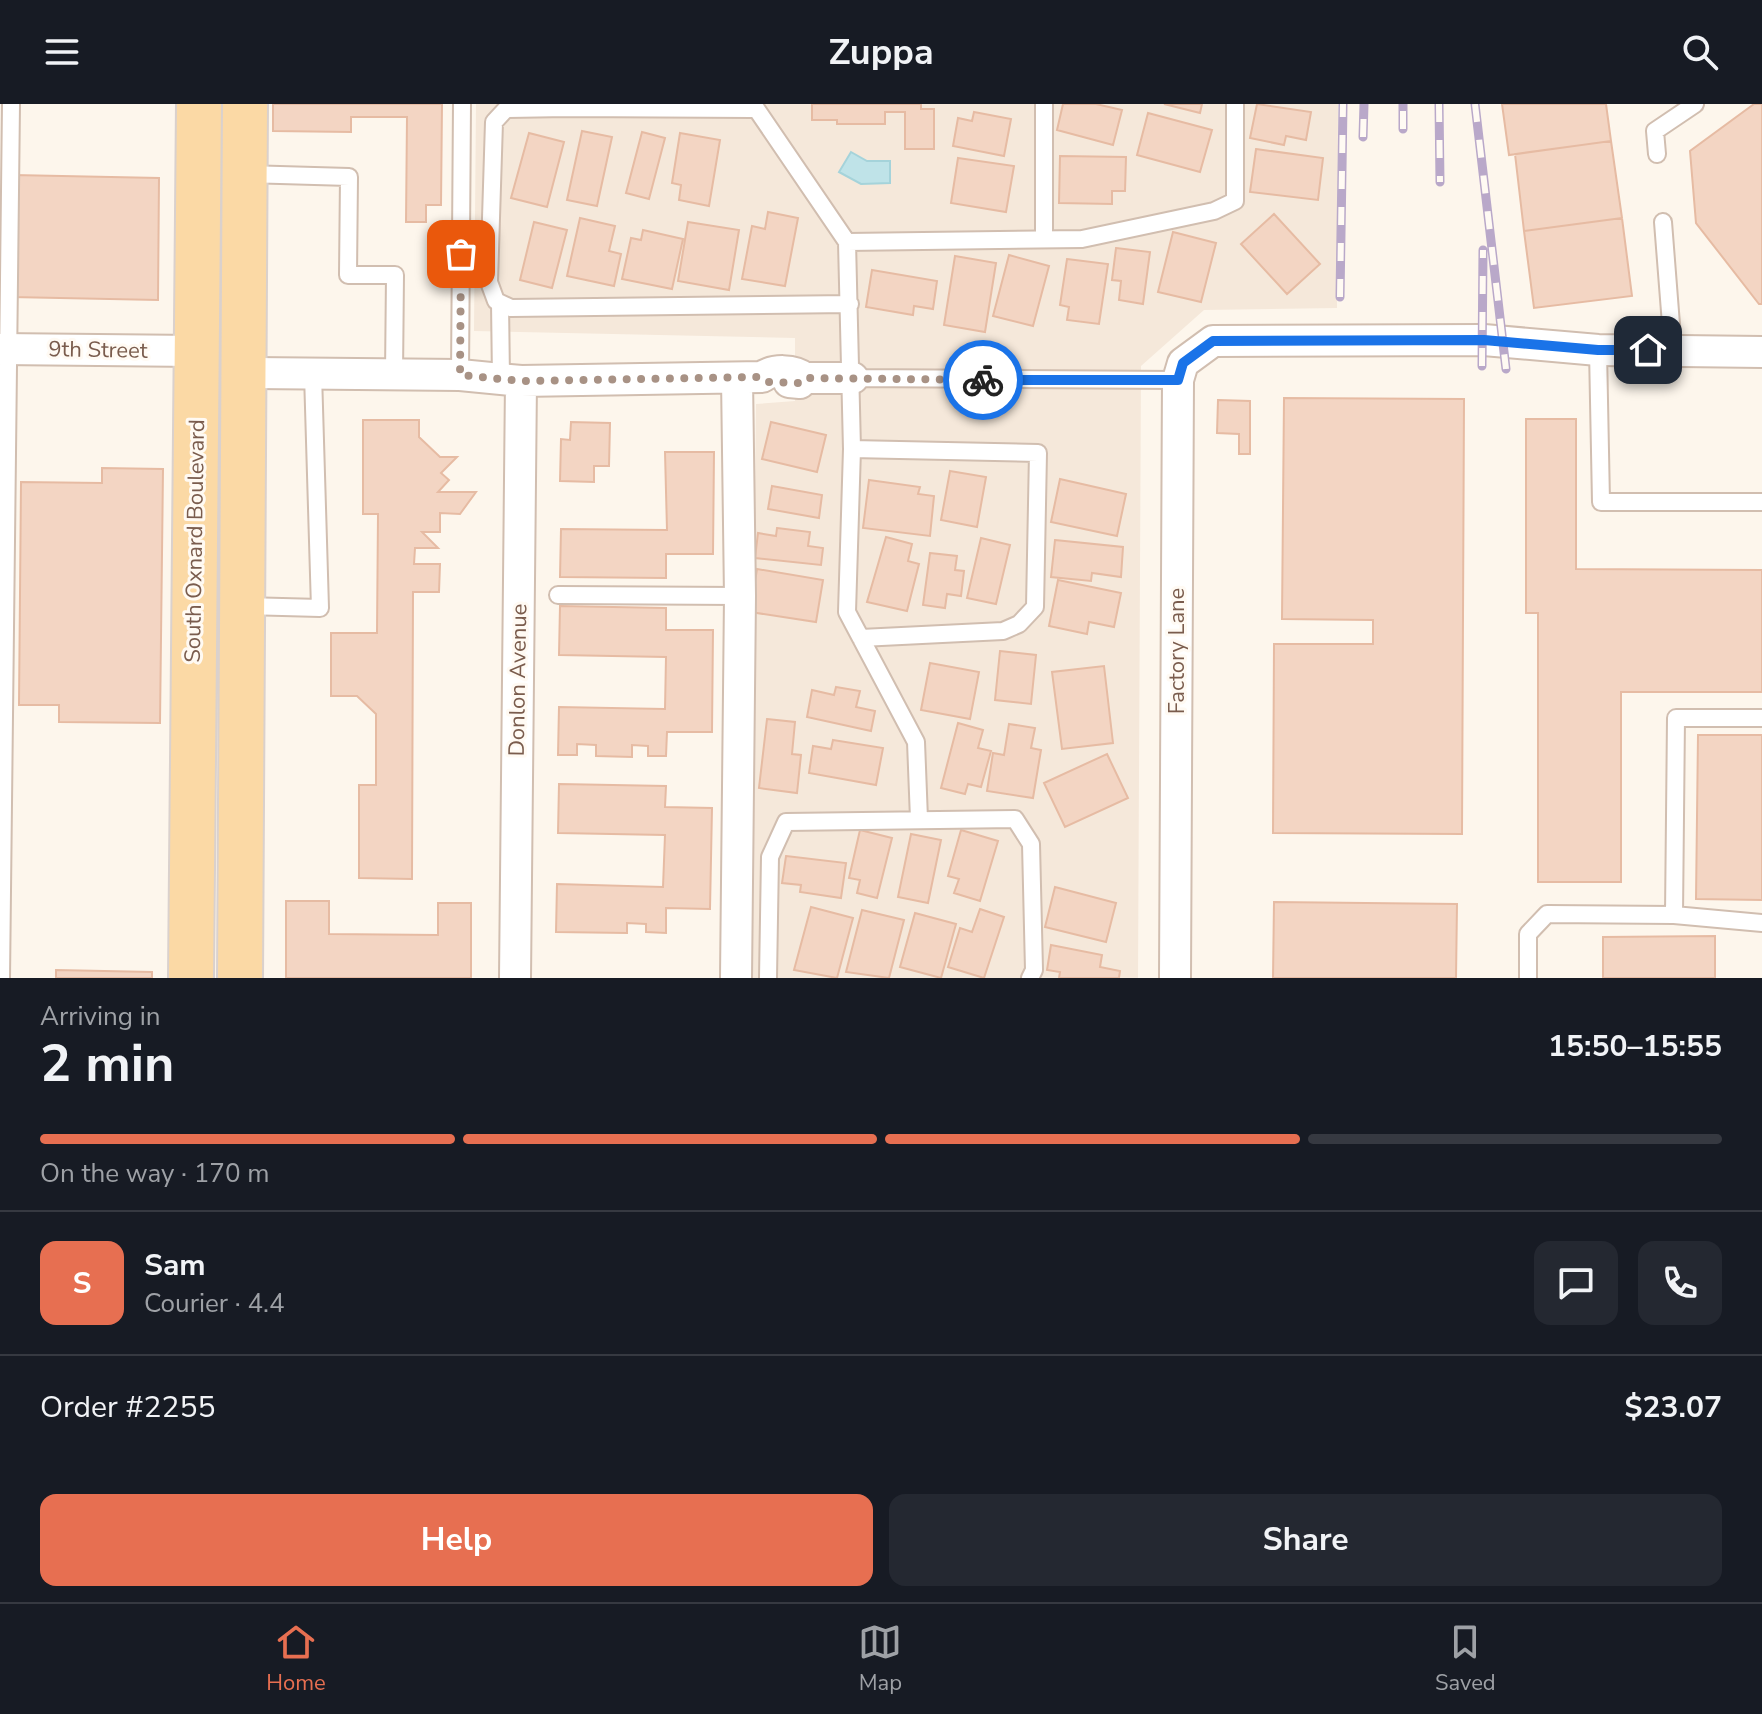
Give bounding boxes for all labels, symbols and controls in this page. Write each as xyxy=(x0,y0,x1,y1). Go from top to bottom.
text: Zuppa xyxy=(828,28,934,77)
icon: menu xyxy=(40,30,84,74)
icon: search xyxy=(1678,30,1722,74)
pin xyxy=(427,220,495,288)
icon: bag xyxy=(439,232,483,276)
pin xyxy=(1614,316,1682,384)
icon: home xyxy=(1626,328,1670,372)
street label: 9th Street xyxy=(48,334,148,366)
courier xyxy=(943,340,1023,420)
icon: bike xyxy=(961,358,1005,402)
street label: South Oxnard Boulevard xyxy=(178,419,212,663)
street label: Factory Lane xyxy=(1162,588,1192,714)
street label: Donlon Avenue xyxy=(502,603,534,757)
text: Arriving in xyxy=(40,999,161,1034)
text: 15:50–15:55 xyxy=(1548,1026,1722,1067)
text: 2 min xyxy=(40,1028,175,1099)
text: On the way · 170 m xyxy=(40,1156,269,1191)
button: chat xyxy=(1534,1241,1618,1325)
button: phone xyxy=(1638,1241,1722,1325)
text: Sam xyxy=(144,1245,206,1286)
text: S xyxy=(73,1263,91,1304)
text: Courier · 4.4 xyxy=(144,1286,285,1321)
text: Order #2255 xyxy=(40,1387,215,1428)
text: $23.07 xyxy=(1625,1387,1722,1428)
button: Help xyxy=(40,1494,873,1586)
button: Share xyxy=(889,1494,1722,1586)
tab: Home xyxy=(266,1620,326,1698)
tab: Map xyxy=(858,1620,902,1698)
tab: Saved xyxy=(1435,1620,1496,1698)

